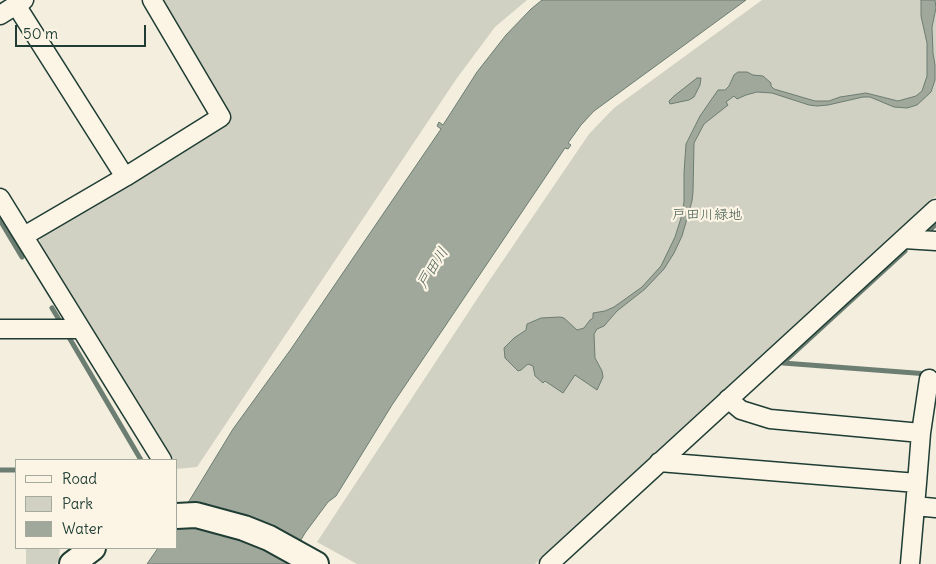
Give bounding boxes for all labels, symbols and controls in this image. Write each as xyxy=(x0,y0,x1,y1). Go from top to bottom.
scale bar xyxy=(18,15,149,47)
text: 50 m xyxy=(23,24,58,43)
park label: 戸田川緑地 xyxy=(672,207,742,223)
water label: 戸田川 xyxy=(413,244,453,292)
legend xyxy=(15,459,178,549)
text: Road xyxy=(62,469,97,488)
text: Park xyxy=(62,494,93,513)
text: Water xyxy=(62,519,103,538)

